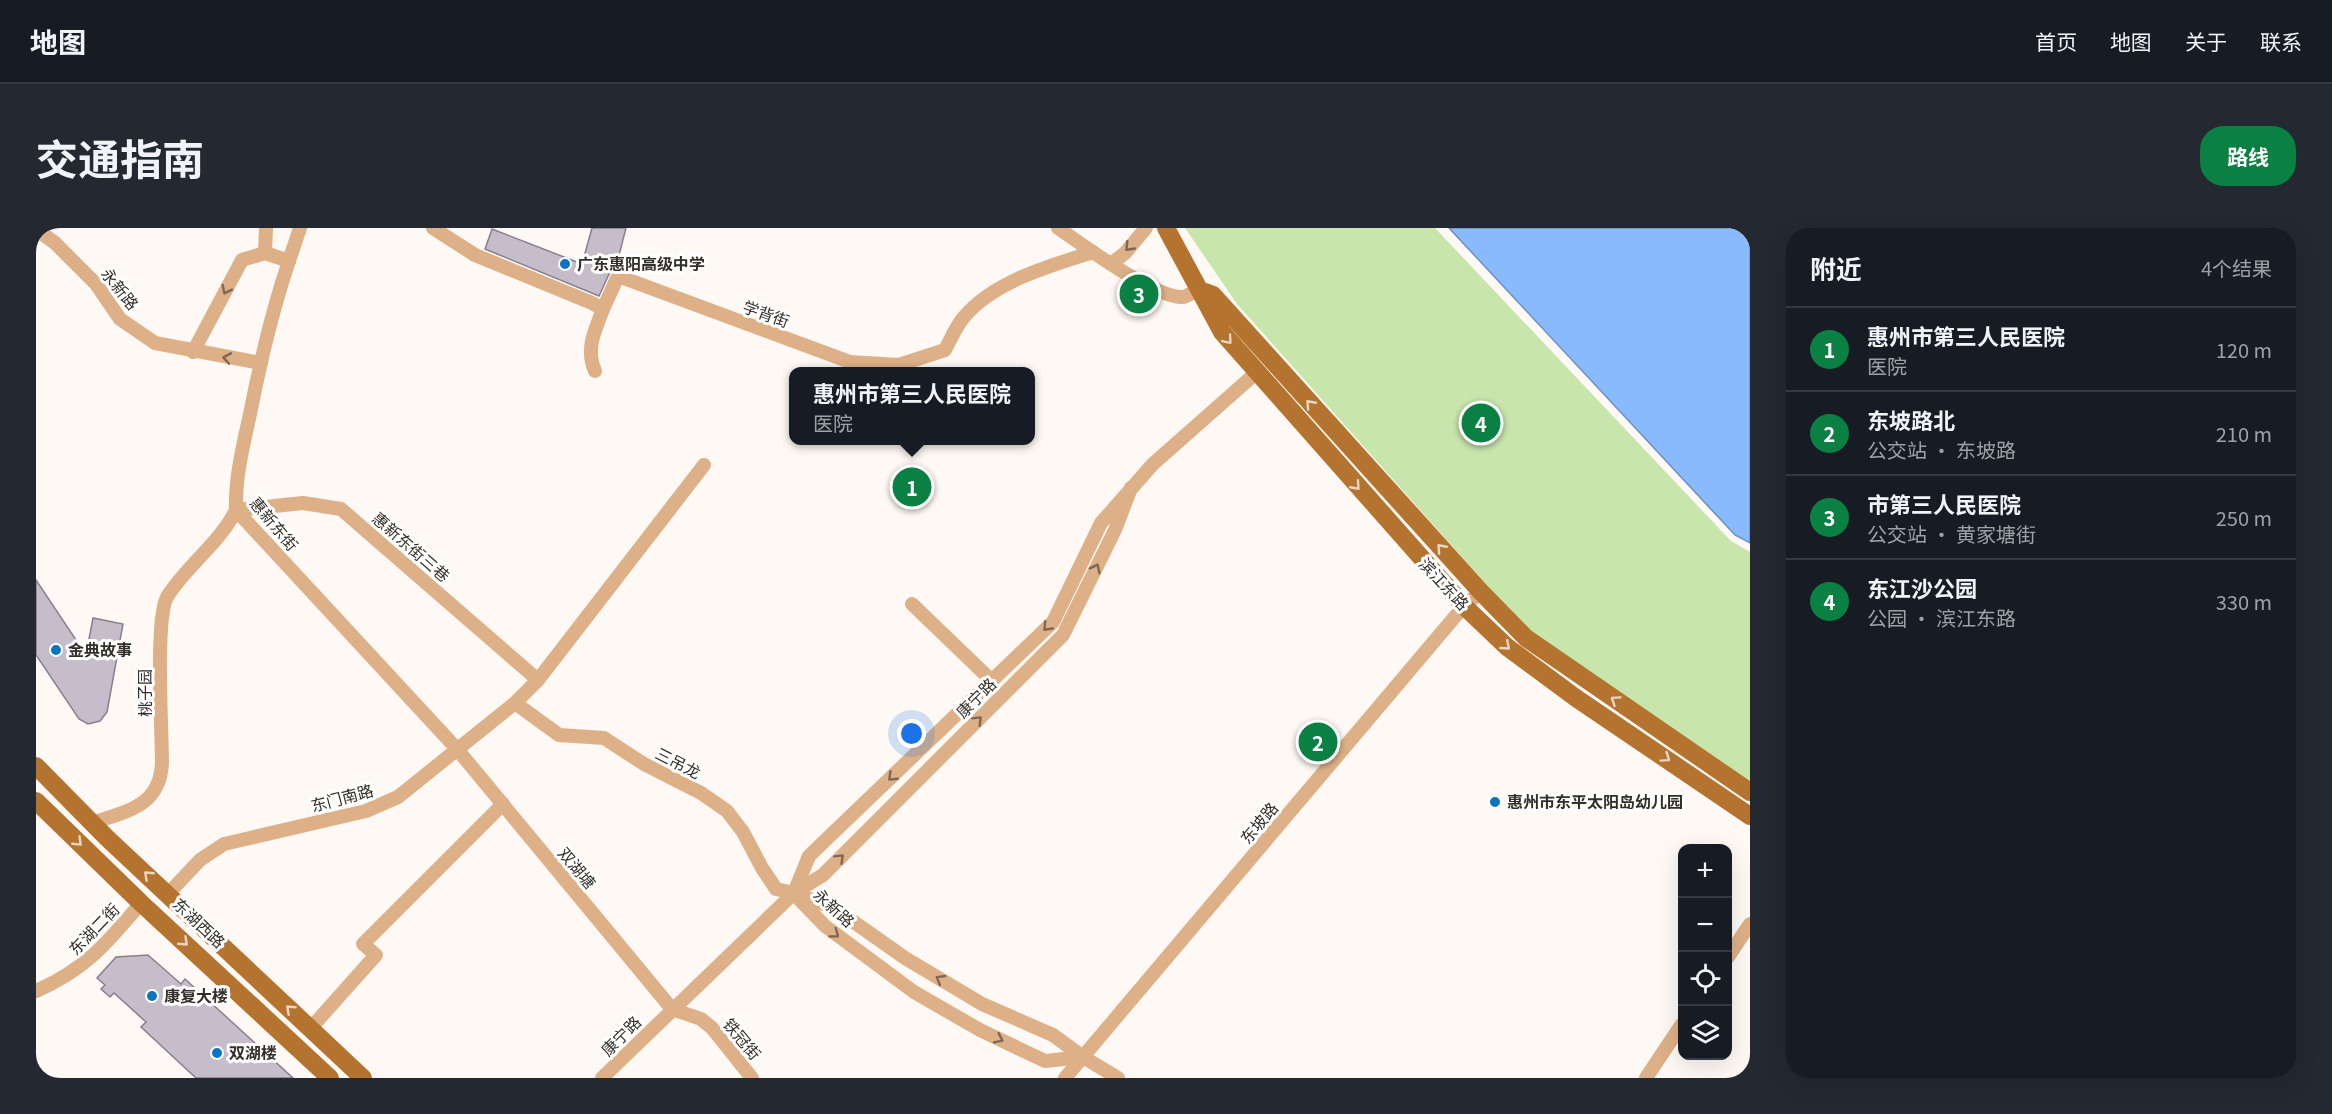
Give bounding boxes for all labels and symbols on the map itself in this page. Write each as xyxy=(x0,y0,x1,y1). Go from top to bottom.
one-way arrow xyxy=(1126,240,1137,251)
place label: 广东惠阳高级中学 xyxy=(577,251,705,275)
marker: 广东惠阳高级中学 xyxy=(558,257,572,271)
street label: 永新路 xyxy=(96,262,145,315)
pin: 3 xyxy=(1120,272,1158,316)
one-way arrow xyxy=(222,284,233,294)
street label: 学背街 xyxy=(740,294,793,333)
one-way arrow xyxy=(1220,333,1231,344)
one-way arrow xyxy=(222,352,231,364)
one-way arrow xyxy=(1306,400,1317,411)
pin: 4 xyxy=(1462,400,1500,446)
pin: 1 xyxy=(892,464,932,510)
one-way arrow xyxy=(1349,479,1360,490)
street label: 惠新东街 xyxy=(245,491,305,556)
street label: 惠新东街三巷 xyxy=(368,506,456,587)
one-way arrow xyxy=(1437,544,1448,555)
street label: 滨江东路 xyxy=(1414,552,1475,615)
one-way arrow xyxy=(1089,564,1101,575)
one-way arrow xyxy=(1043,620,1054,630)
place label: 金典故事 xyxy=(68,637,132,661)
one-way arrow xyxy=(1499,639,1510,650)
marker: 金典故事 xyxy=(49,643,63,657)
street label: 桃子园 xyxy=(132,669,156,717)
street label: 康宁路 xyxy=(950,672,1001,723)
one-way arrow xyxy=(1611,696,1622,707)
one-way arrow xyxy=(971,716,981,727)
your location xyxy=(897,719,926,748)
pin: 2 xyxy=(1298,720,1338,764)
street label: 三吊龙 xyxy=(652,741,705,784)
one-way arrow xyxy=(1659,751,1670,762)
one-way arrow xyxy=(888,770,899,781)
street label: 东门南路 xyxy=(308,777,376,817)
place label: 惠州市东平太阳岛幼儿园 xyxy=(1507,789,1683,813)
marker: 惠州市东平太阳岛幼儿园 xyxy=(1488,795,1502,809)
street label: 东坡路 xyxy=(1234,796,1283,848)
one-way arrow xyxy=(71,835,81,846)
street label: 双湖塘 xyxy=(553,841,602,893)
one-way arrow xyxy=(832,854,843,865)
one-way arrow xyxy=(144,872,155,883)
street label: 永新路 xyxy=(809,882,861,932)
street label: 东湖西路 xyxy=(168,892,231,953)
street label: 东湖二街 xyxy=(62,897,124,960)
one-way arrow xyxy=(829,927,840,938)
one-way arrow xyxy=(177,935,188,946)
one-way arrow xyxy=(936,974,946,986)
place label: 康复大楼 xyxy=(164,983,228,1007)
marker: 康复大楼 xyxy=(145,989,159,1003)
one-way arrow xyxy=(286,1005,296,1016)
street label: 康宁路 xyxy=(595,1010,646,1061)
street label: 铁冠街 xyxy=(718,1012,767,1064)
one-way arrow xyxy=(993,1032,1003,1043)
place label: 双湖楼 xyxy=(229,1040,277,1064)
marker: 双湖楼 xyxy=(210,1046,224,1060)

